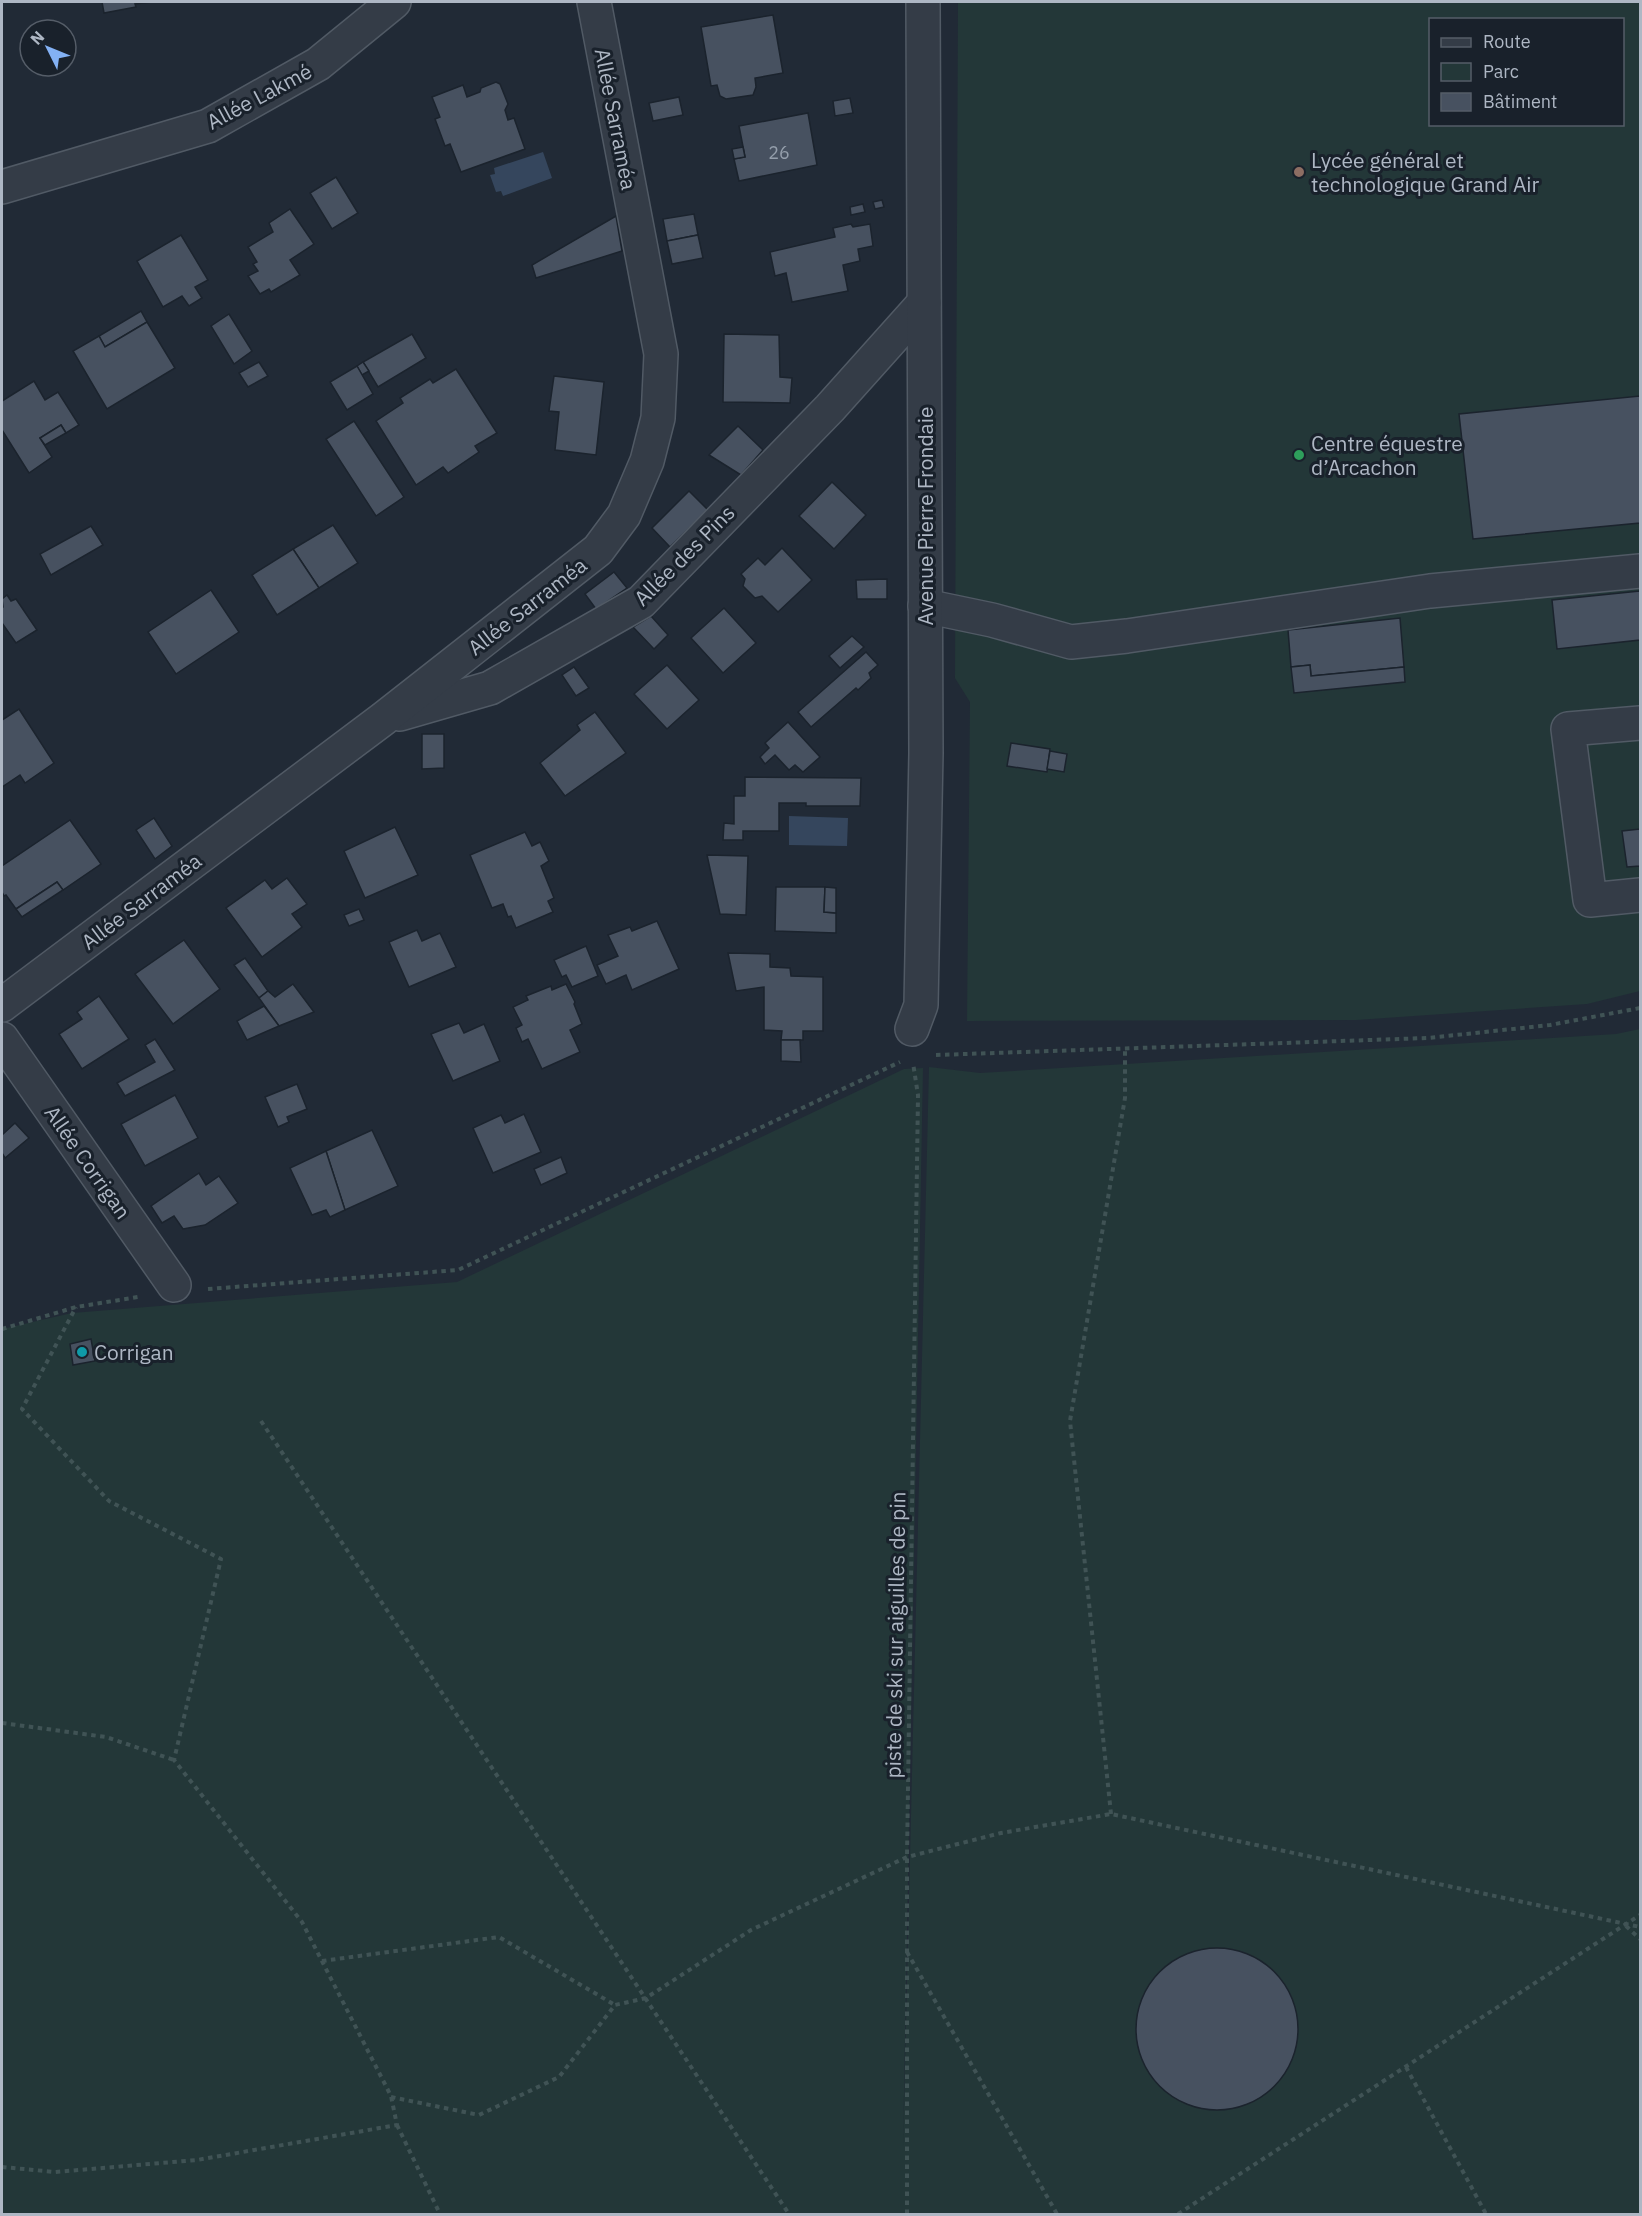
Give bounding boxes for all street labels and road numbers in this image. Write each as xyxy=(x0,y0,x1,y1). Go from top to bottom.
street label: Allée Sarraméa xyxy=(589,46,643,192)
street label: Allée Lakmé xyxy=(201,57,317,135)
street label: Avenue Pierre Frondaie xyxy=(911,406,939,626)
street label: Allée des Pins xyxy=(627,498,741,612)
street label: Allée Sarraméa xyxy=(462,551,592,661)
street label: Allée Sarraméa xyxy=(75,847,207,955)
street label: Allée Corrigan xyxy=(39,1100,137,1224)
street label: piste de ski sur aiguilles de pin xyxy=(878,1491,912,1779)

